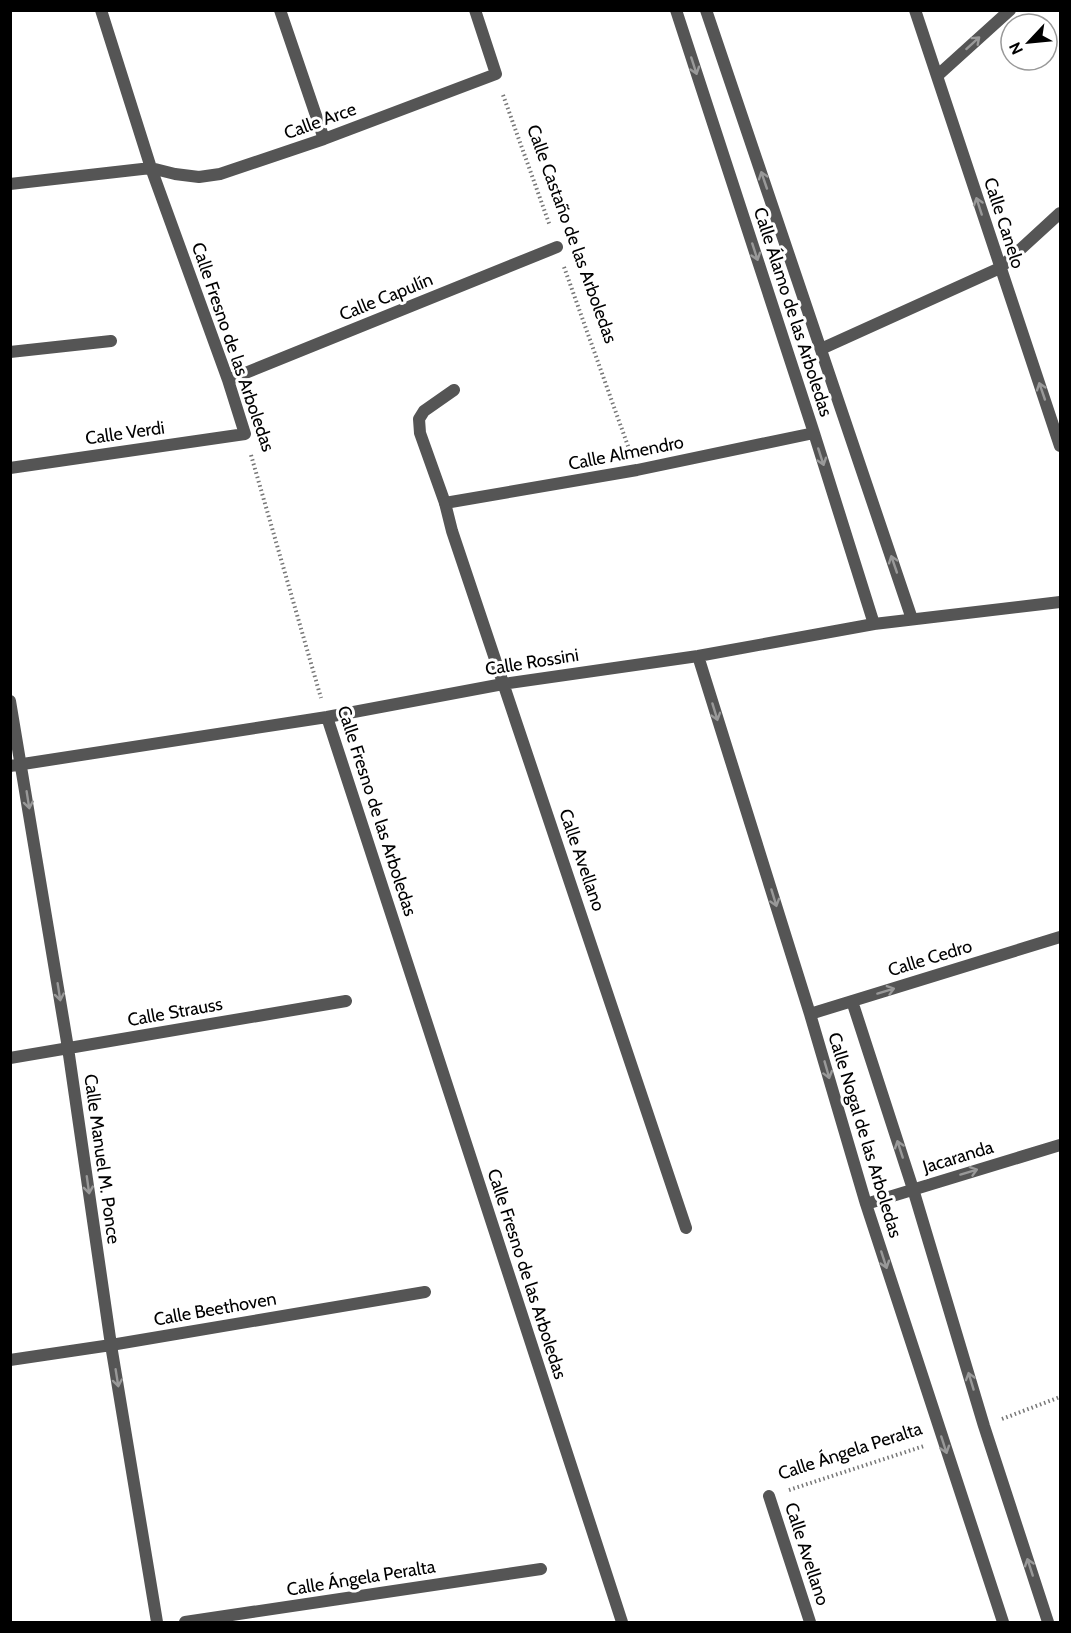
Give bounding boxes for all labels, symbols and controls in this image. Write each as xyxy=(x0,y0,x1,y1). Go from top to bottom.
north arrow xyxy=(999,12,1059,72)
one-way arrow xyxy=(965,36,980,50)
text: N xyxy=(1005,39,1027,58)
one-way arrow xyxy=(690,56,701,75)
street label: Calle Arce xyxy=(281,98,359,144)
street label: Calle Castaño de las Arboledas xyxy=(522,122,622,346)
one-way arrow xyxy=(757,171,768,190)
street label: Calle Canelo xyxy=(979,175,1029,271)
one-way arrow xyxy=(973,197,984,216)
street label: Calle Álamo de las Arboledas xyxy=(749,205,837,419)
street label: Calle Fresno de las Arboledas xyxy=(187,239,279,455)
one-way arrow xyxy=(750,242,761,261)
street label: Calle Capulín xyxy=(336,268,436,326)
one-way arrow xyxy=(1035,382,1046,401)
street label: Calle Verdi xyxy=(84,417,166,449)
street label: Calle Almendro xyxy=(566,431,686,475)
one-way arrow xyxy=(816,447,827,466)
one-way arrow xyxy=(887,555,898,574)
street label: Calle Rossini xyxy=(484,644,580,680)
one-way arrow xyxy=(711,702,722,721)
street label: Calle Fresno de las Arboledas xyxy=(333,703,421,919)
one-way arrow xyxy=(22,790,33,809)
street label: Calle Avellano xyxy=(554,806,610,914)
one-way arrow xyxy=(769,888,780,907)
street label: Calle Cedro xyxy=(885,935,975,981)
one-way arrow xyxy=(53,982,64,1002)
one-way arrow xyxy=(876,985,895,996)
street label: Calle Strauss xyxy=(126,993,224,1031)
street label: Calle Nogal de las Arboledas xyxy=(823,1030,907,1240)
one-way arrow xyxy=(821,1060,833,1079)
street label: Calle Manuel M. Ponce xyxy=(79,1073,125,1245)
street label: Jacaranda xyxy=(919,1136,996,1178)
one-way arrow xyxy=(894,1140,905,1159)
street label: Calle Fresno de las Arboledas xyxy=(483,1166,571,1382)
one-way arrow xyxy=(959,1166,978,1177)
one-way arrow xyxy=(82,1175,93,1195)
one-way arrow xyxy=(879,1250,890,1269)
street label: Calle Beethoven xyxy=(152,1287,278,1331)
one-way arrow xyxy=(112,1368,123,1387)
one-way arrow xyxy=(965,1372,976,1391)
street label: Calle Ángela Peralta xyxy=(775,1417,925,1485)
one-way arrow xyxy=(939,1435,950,1454)
street label: Calle Avellano xyxy=(780,1500,834,1608)
street label: Calle Ángela Peralta xyxy=(285,1555,437,1601)
one-way arrow xyxy=(1023,1558,1034,1577)

